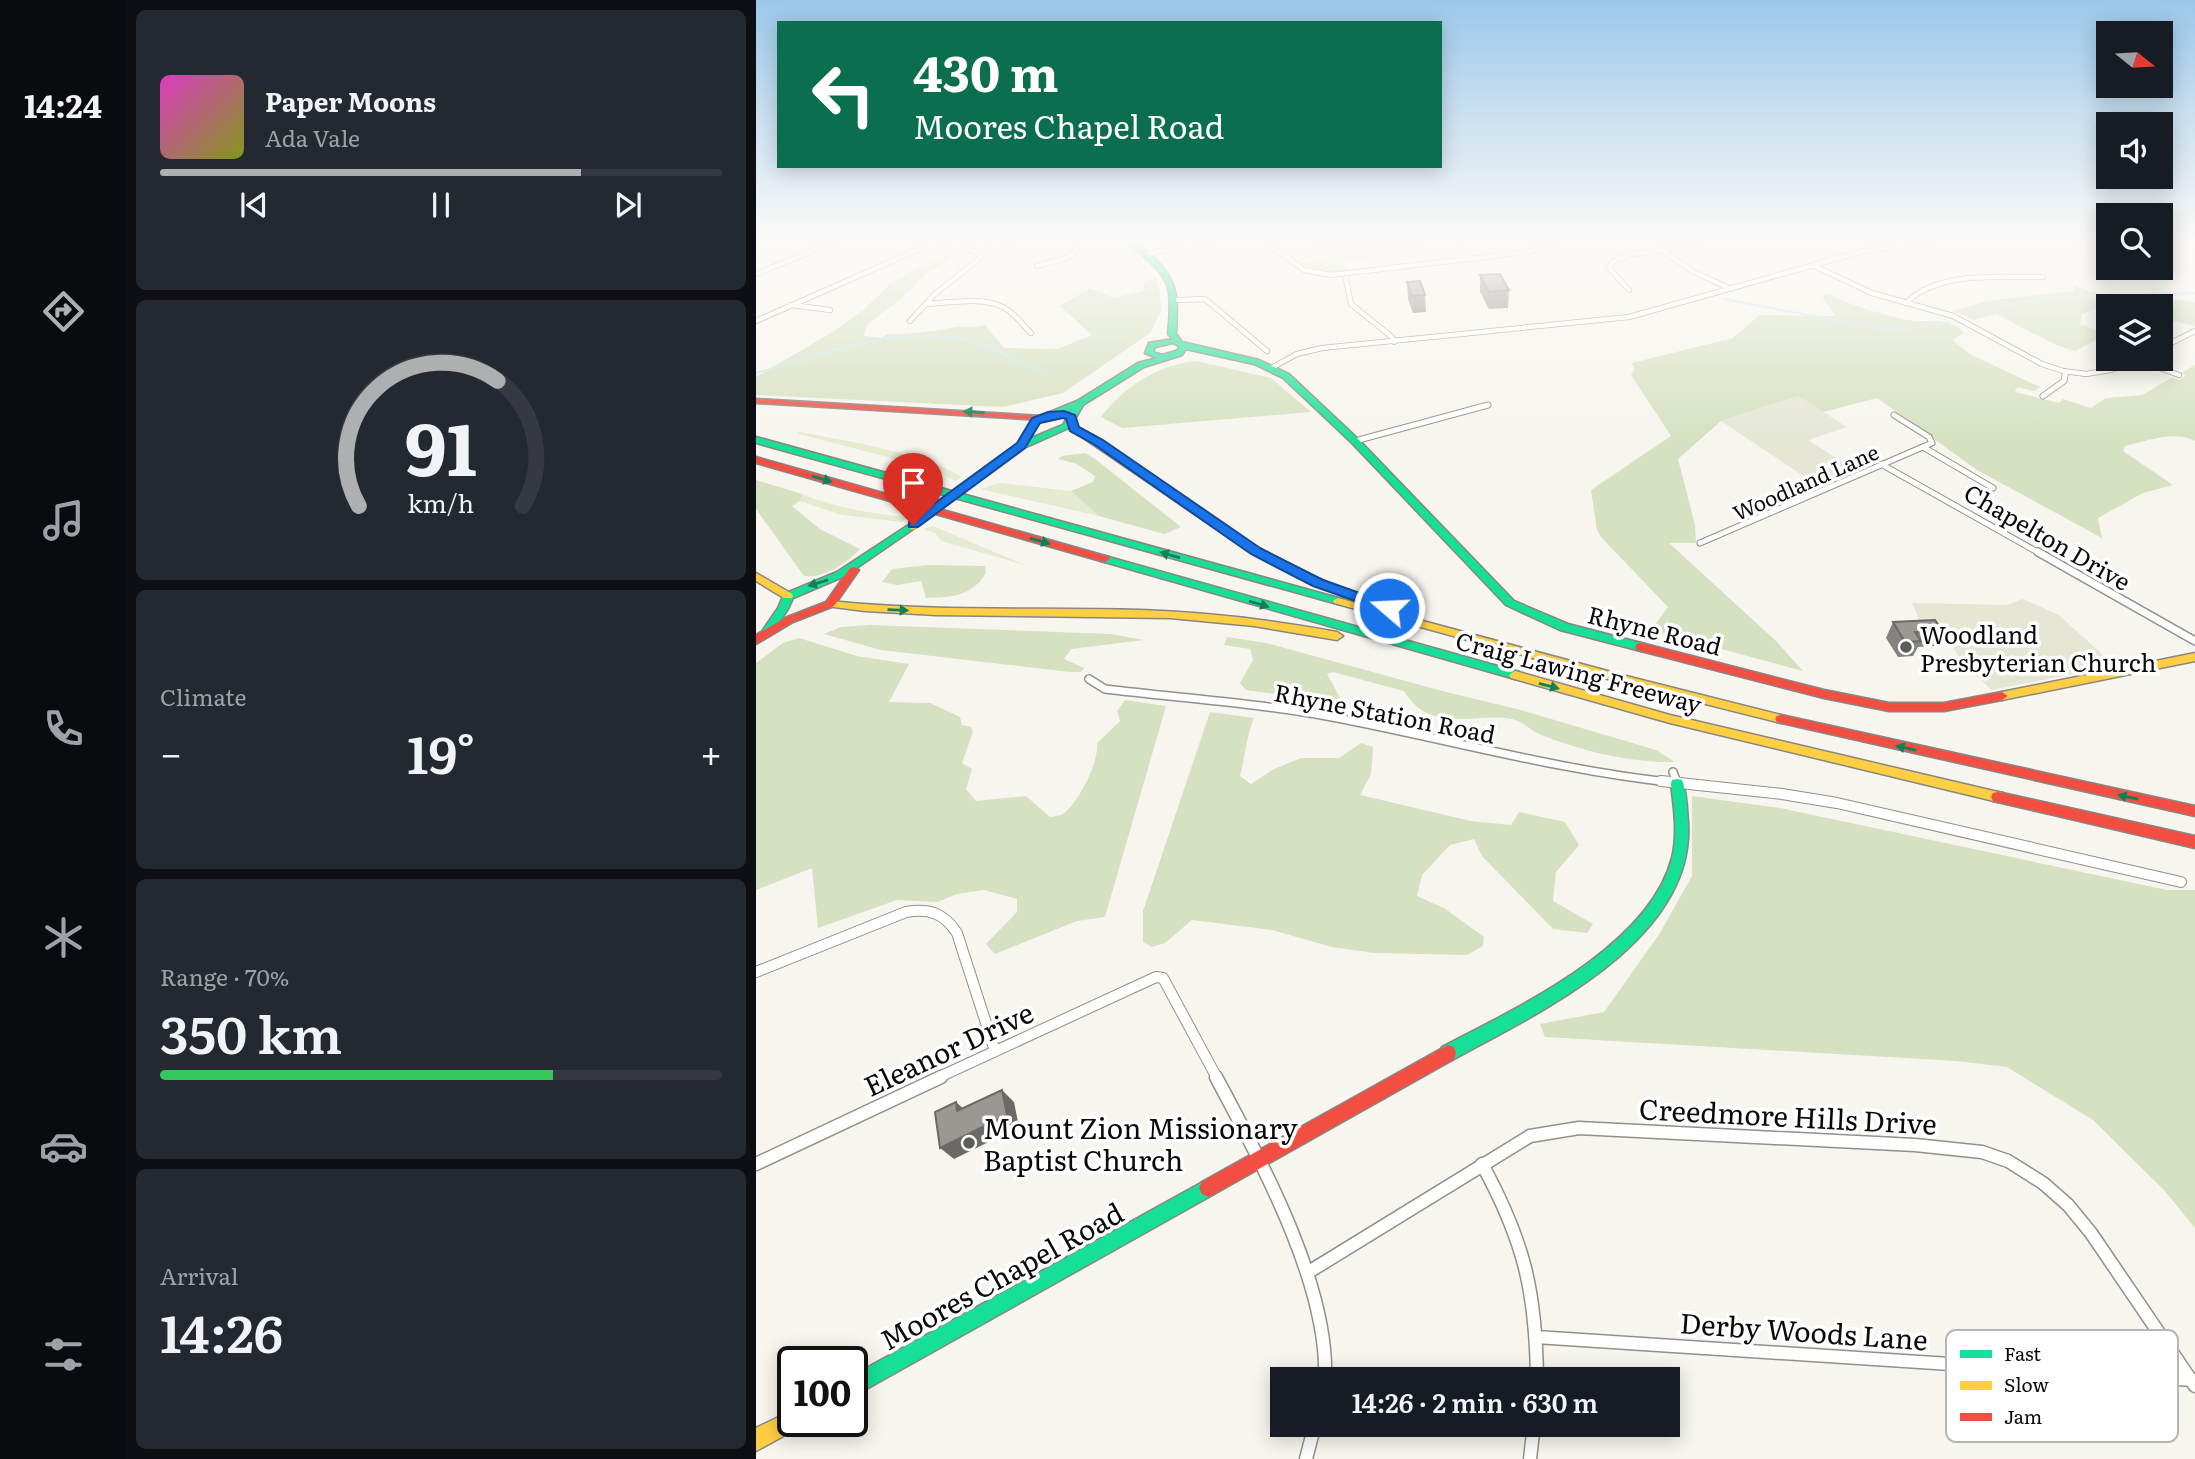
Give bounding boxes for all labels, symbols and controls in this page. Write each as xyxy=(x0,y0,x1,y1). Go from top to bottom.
north arrow xyxy=(2096,21,2174,98)
map controls xyxy=(2096,21,2173,371)
text: 430 m xyxy=(913,34,1059,107)
icon: left xyxy=(798,49,889,140)
text: 14:24 xyxy=(24,80,102,128)
text: Paper Moons xyxy=(265,81,436,120)
text: Moores Chapel Road xyxy=(913,101,1224,149)
button: sound xyxy=(2096,112,2173,189)
text: Ada Vale xyxy=(265,120,360,154)
icon: previous xyxy=(235,186,273,224)
icon: pause xyxy=(422,186,460,224)
icon: next xyxy=(609,186,647,224)
button: search xyxy=(2096,203,2173,280)
icon: directions xyxy=(39,287,88,336)
button: layers xyxy=(2096,294,2173,371)
text: 91 xyxy=(405,390,477,498)
one-way arrow xyxy=(963,406,985,417)
street label: Woodland Lane xyxy=(1727,435,1883,527)
pin xyxy=(883,453,943,525)
icon: arrive xyxy=(894,464,932,502)
one-way arrow xyxy=(811,474,832,484)
street label: Chapelton Drive xyxy=(1958,474,2138,598)
text: km/h xyxy=(408,483,474,520)
icon: music xyxy=(39,496,88,545)
one-way arrow xyxy=(1030,537,1051,547)
one-way arrow xyxy=(1159,549,1181,560)
position arrow xyxy=(1352,571,1426,645)
one-way arrow xyxy=(808,579,829,589)
street label: Rhyne Road xyxy=(1584,595,1726,663)
one-way arrow xyxy=(1249,599,1270,609)
one-way arrow xyxy=(887,605,909,616)
place label: Woodland Presbyterian Church xyxy=(1920,616,2157,679)
street label: Craig Lawing Freeway xyxy=(1452,621,1706,721)
marker: Woodland Presbyterian Church xyxy=(1898,639,1914,655)
street label: Rhyne Station Road xyxy=(1271,673,1499,751)
text: Climate xyxy=(160,679,246,713)
one-way arrow xyxy=(1538,681,1560,692)
icon: phone xyxy=(39,704,88,753)
text: 19° xyxy=(407,713,475,790)
text: − xyxy=(160,723,182,780)
text: + xyxy=(700,723,722,780)
one-way arrow xyxy=(1895,742,1917,753)
one-way arrow xyxy=(2117,791,2139,802)
icon: climate xyxy=(39,913,88,962)
text: Range · 70% xyxy=(160,959,289,993)
street label: Eleanor Drive xyxy=(856,990,1040,1106)
text: 350 km xyxy=(160,993,342,1070)
street label: Creedmore Hills Drive xyxy=(1638,1086,1938,1144)
place label: Mount Zion Missionary Baptist Church xyxy=(983,1106,1299,1180)
icon: car xyxy=(39,1122,88,1171)
marker: Mount Zion Missionary Baptist Church xyxy=(961,1135,977,1151)
street label: Moores Chapel Road xyxy=(872,1191,1130,1359)
text: Arrival xyxy=(160,1258,239,1292)
text: 14:26 xyxy=(160,1292,283,1369)
street label: Derby Woods Lane xyxy=(1679,1300,1929,1360)
icon: filters xyxy=(39,1330,88,1379)
legend xyxy=(1946,1330,2178,1442)
text: Fast xyxy=(2004,1339,2041,1367)
speed limit sign: 100 xyxy=(777,1346,868,1437)
text: Slow xyxy=(2004,1370,2049,1398)
text: 14:26 · 2 min · 630 m xyxy=(1352,1382,1598,1421)
text: Jam xyxy=(2004,1402,2042,1430)

